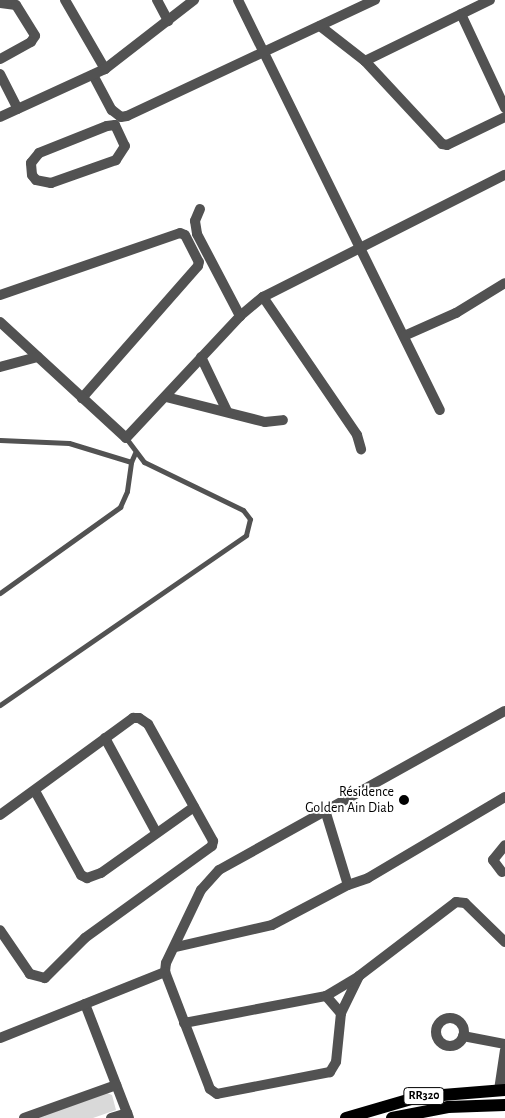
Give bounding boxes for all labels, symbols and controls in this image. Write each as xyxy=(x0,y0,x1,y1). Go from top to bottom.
place label: Résidence Golden Ain Diab xyxy=(305,784,394,816)
marker: Résidence Golden Ain Diab xyxy=(398,794,410,806)
road number: RR320 xyxy=(403,1086,445,1106)

